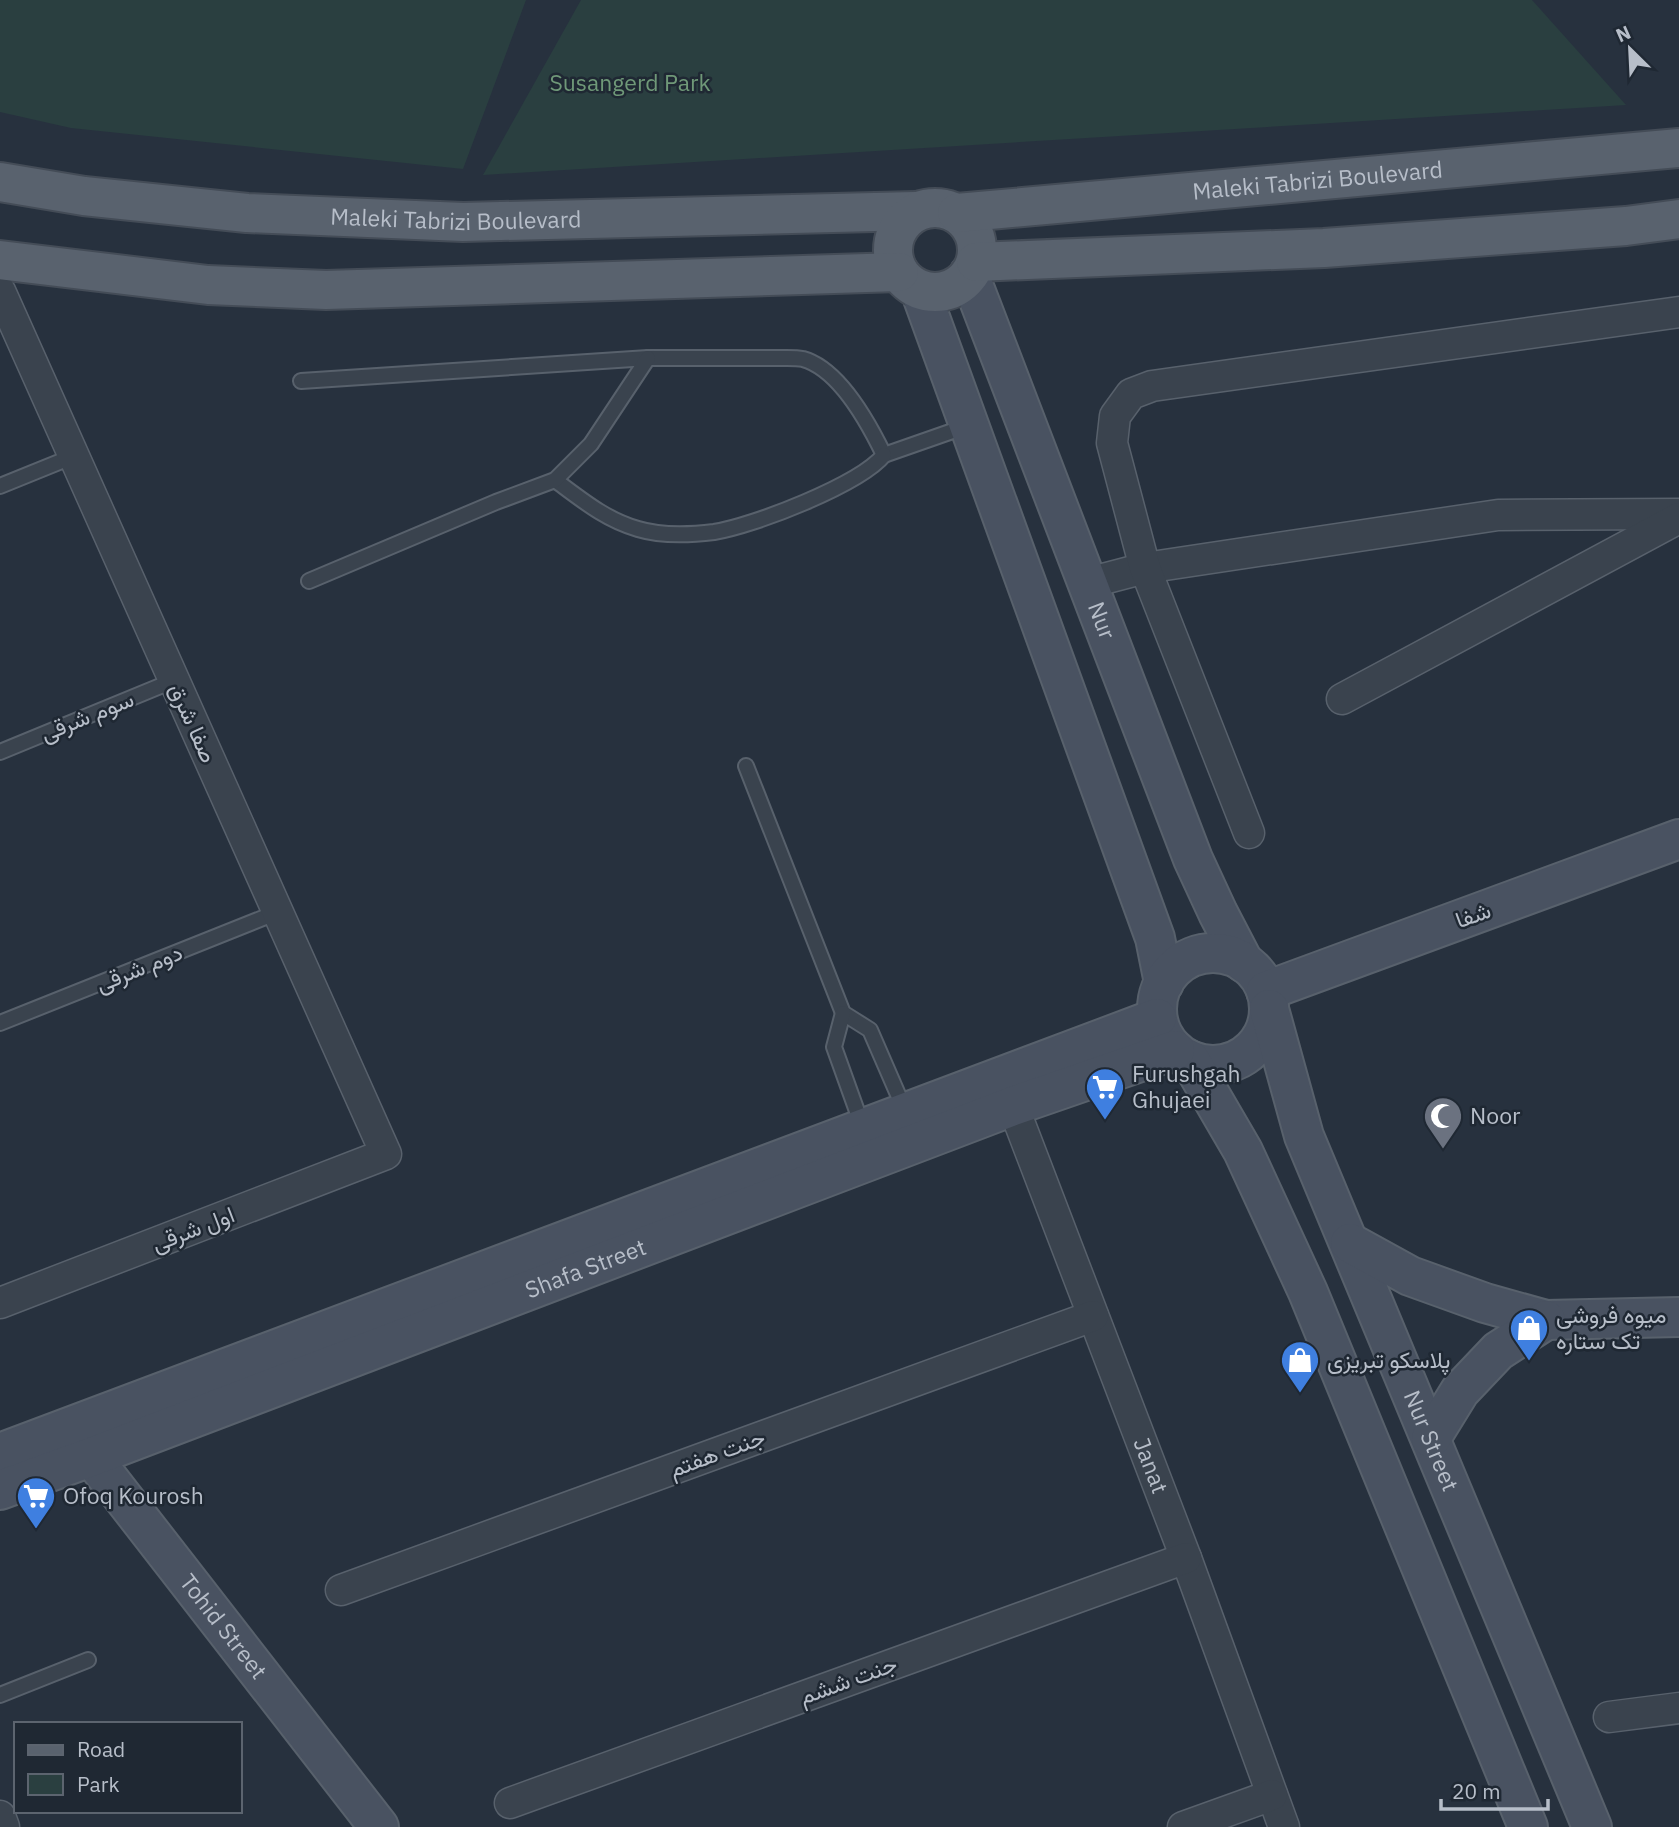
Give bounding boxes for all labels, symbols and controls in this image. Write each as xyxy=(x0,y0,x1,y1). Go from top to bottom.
north arrow xyxy=(1595,14,1665,84)
text: N xyxy=(1612,20,1634,47)
park label: Susangerd Park xyxy=(549,67,711,97)
street label: Maleki Tabrizi Boulevard xyxy=(1191,153,1444,206)
street label: Maleki Tabrizi Boulevard xyxy=(330,200,582,236)
street label: Nur xyxy=(1082,597,1124,644)
street label: صفا شرق xyxy=(162,678,225,768)
street label: سوم شرقی xyxy=(35,683,138,748)
street label: شفا xyxy=(1451,894,1495,934)
street label: دوم شرقی xyxy=(91,936,187,999)
place label: Furushgah Ghujaei xyxy=(1132,1058,1241,1114)
supermarket icon: Furushgah Ghujaei xyxy=(1084,1066,1126,1121)
mosque icon: Noor xyxy=(1422,1095,1464,1150)
place label: Noor xyxy=(1470,1100,1521,1130)
street label: اول شرقی xyxy=(147,1199,239,1259)
street label: Shafa Street xyxy=(521,1231,650,1304)
place label: میوه فروشی تک ستاره xyxy=(1556,1299,1667,1356)
shop icon: میوه فروشی تک ستاره xyxy=(1508,1307,1550,1362)
shop icon: پلاسکو تبریزی xyxy=(1279,1339,1321,1394)
place label: پلاسکو تبریزی xyxy=(1327,1344,1451,1376)
street label: Nur Street xyxy=(1398,1386,1466,1495)
street label: جنت هفتم xyxy=(664,1421,769,1484)
street label: Janat xyxy=(1127,1433,1176,1497)
supermarket icon: Ofoq Kourosh xyxy=(15,1475,57,1530)
place label: Ofoq Kourosh xyxy=(63,1480,204,1510)
street label: Tohid Street xyxy=(174,1567,274,1685)
street label: جنت ششم xyxy=(795,1648,901,1712)
legend xyxy=(14,1722,242,1813)
text: Road xyxy=(77,1735,125,1763)
scale bar xyxy=(1441,1768,1548,1812)
text: Park xyxy=(77,1770,120,1798)
text: 20 m xyxy=(1452,1777,1501,1805)

